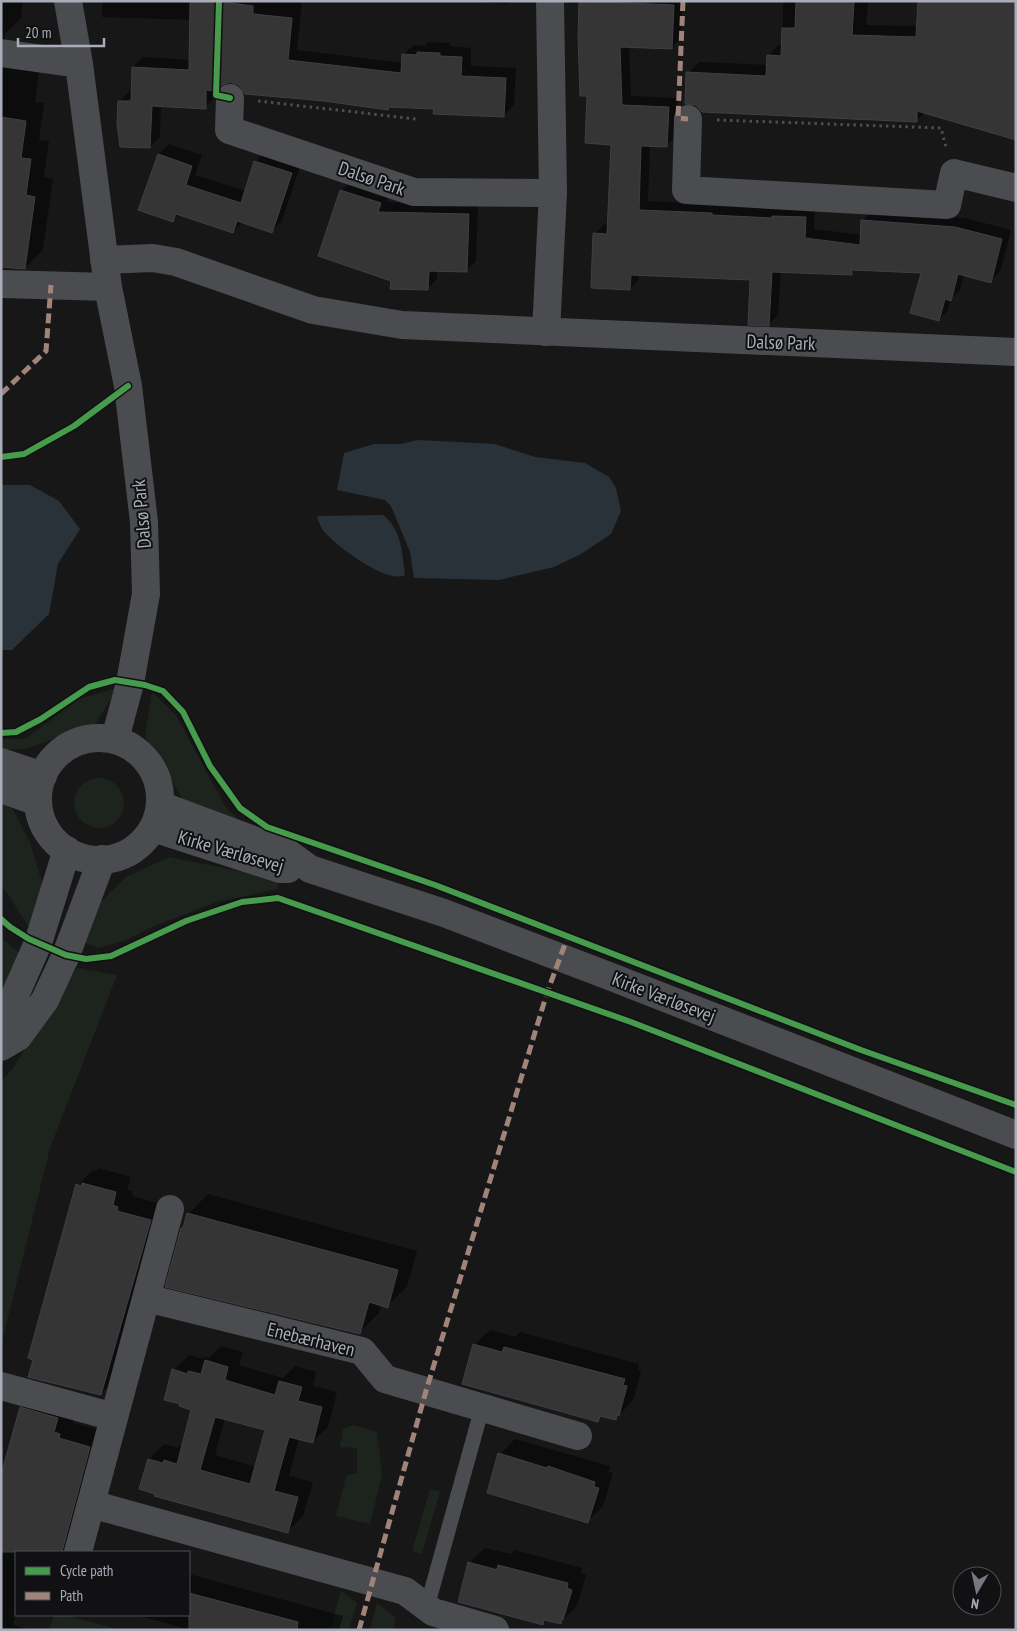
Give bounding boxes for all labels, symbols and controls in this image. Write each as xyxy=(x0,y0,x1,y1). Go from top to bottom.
scale bar xyxy=(18,15,104,47)
text: 20 m xyxy=(25,23,51,42)
street label: Dalsø Park xyxy=(335,155,409,201)
street label: Dalsø Park xyxy=(746,329,817,355)
street label: Dalsø Park xyxy=(126,478,156,549)
street label: Kirke Værløsevej xyxy=(175,824,287,878)
street label: Kirke Værløsevej xyxy=(609,966,719,1028)
street label: Enebærhaven xyxy=(265,1317,357,1361)
legend xyxy=(15,1551,190,1616)
text: Cycle path xyxy=(60,1561,113,1580)
north arrow xyxy=(952,1566,1002,1616)
text: Path xyxy=(60,1586,83,1605)
text: N xyxy=(970,1594,980,1613)

